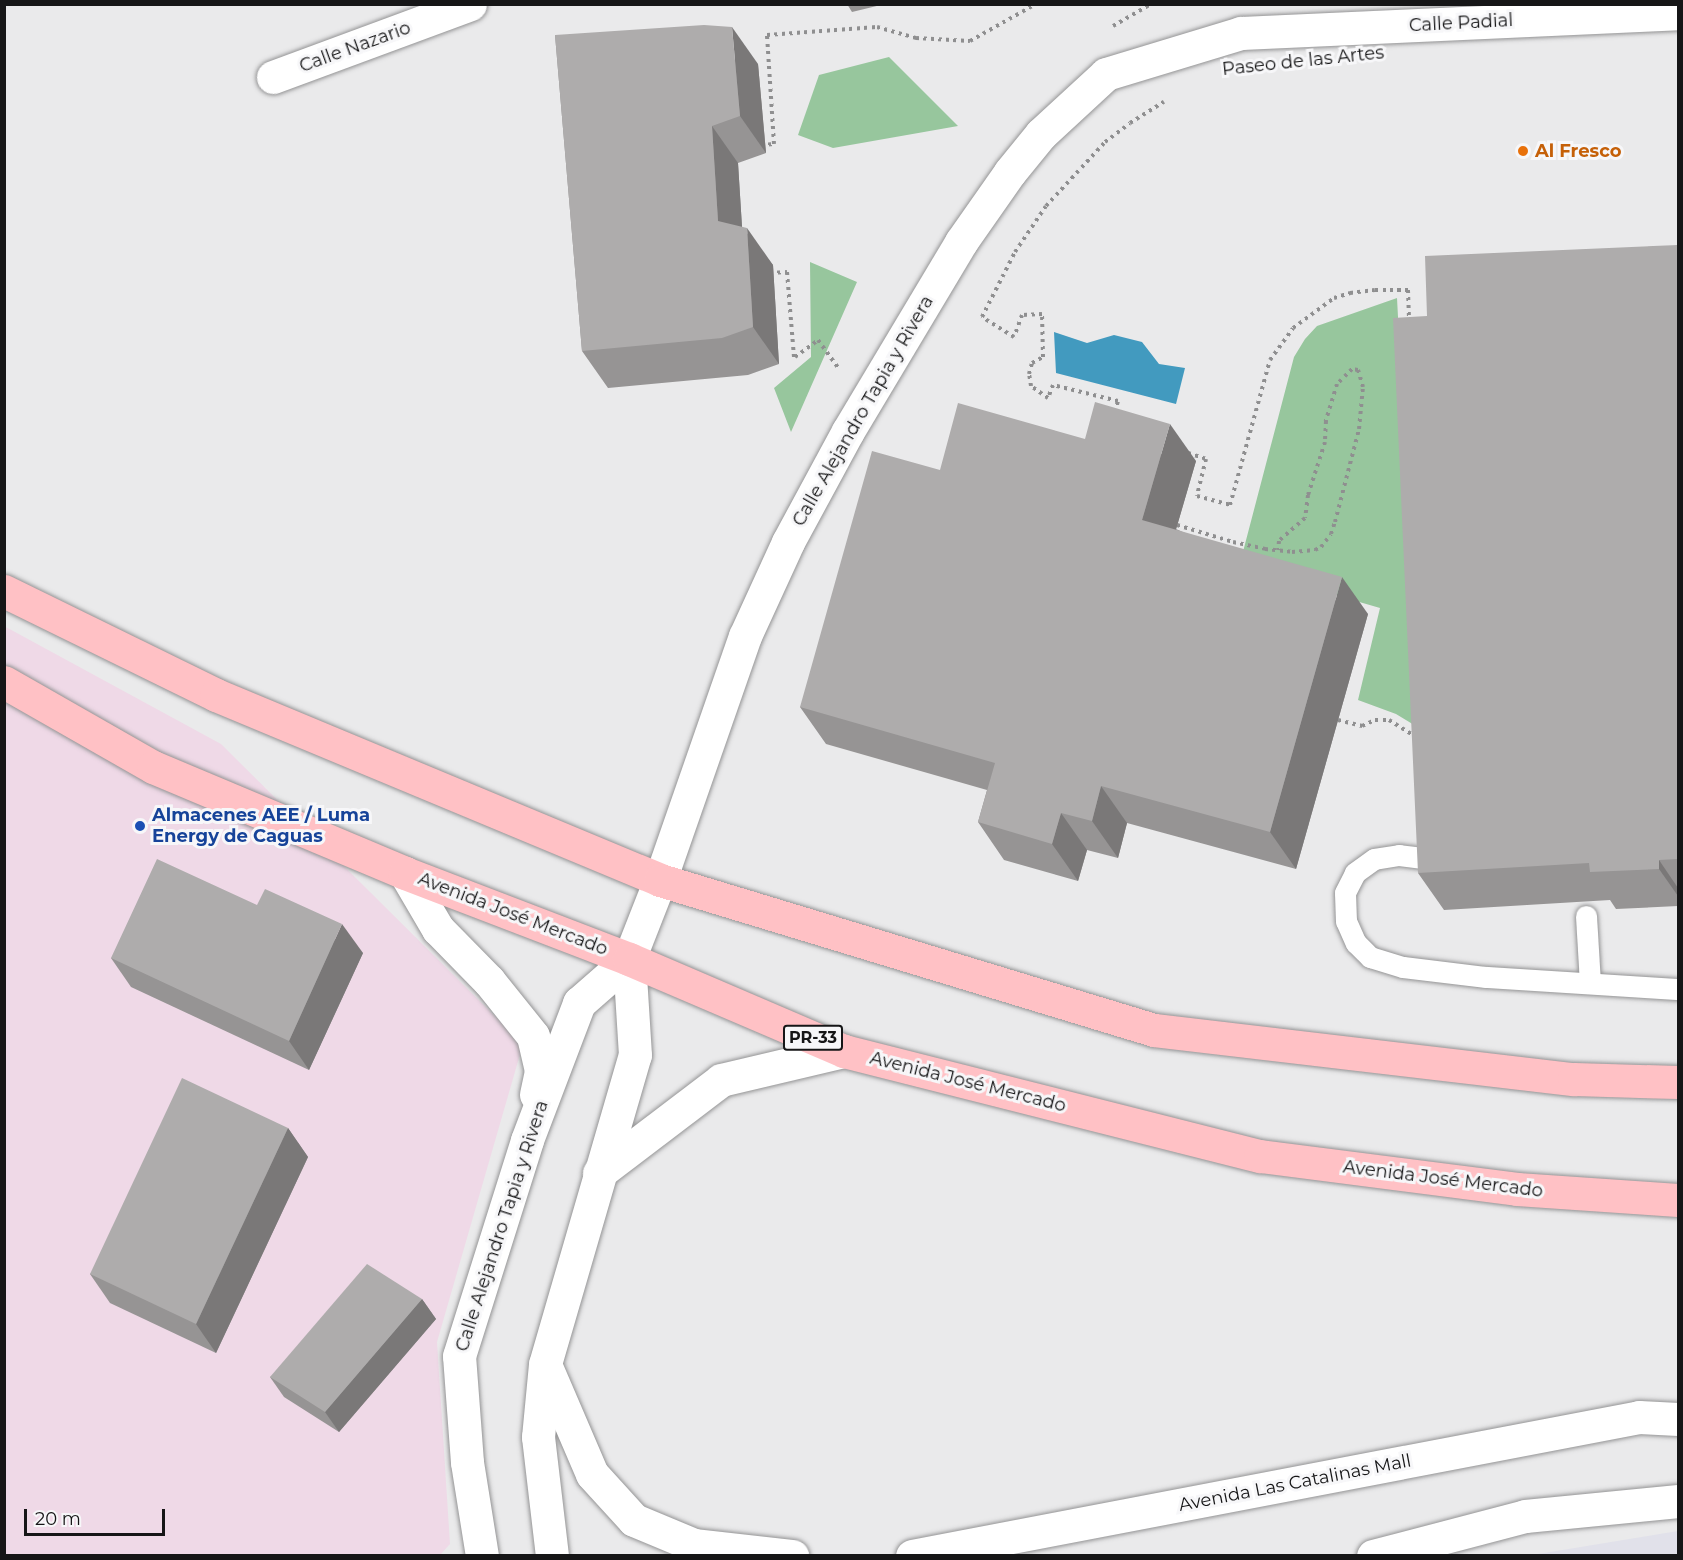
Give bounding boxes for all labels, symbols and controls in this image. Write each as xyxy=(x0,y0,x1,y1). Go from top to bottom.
street label: Calle Padial xyxy=(1408,9,1514,37)
street label: Calle Nazario xyxy=(296,17,414,77)
street label: Paseo de las Artes xyxy=(1221,42,1385,80)
place label: Al Fresco xyxy=(1535,140,1621,162)
marker: Al Fresco xyxy=(1516,144,1530,158)
street label: Calle Alejandro Tapia y Rivera xyxy=(788,292,938,530)
place label: Almacenes AEE / Luma Energy de Caguas xyxy=(152,805,370,848)
marker: Almacenes AEE / Luma Energy de Caguas xyxy=(133,819,147,833)
street label: Avenida José Mercado xyxy=(415,868,611,960)
road number: PR-33 xyxy=(782,1025,844,1051)
street label: Avenida José Mercado xyxy=(868,1047,1068,1117)
street label: Calle Alejandro Tapia y Rivera xyxy=(451,1098,553,1354)
street label: Avenida José Mercado xyxy=(1342,1156,1544,1202)
street label: Avenida Las Catalinas Mall xyxy=(1177,1450,1413,1516)
scale bar xyxy=(27,1497,168,1535)
text: 20 m xyxy=(35,1508,81,1530)

